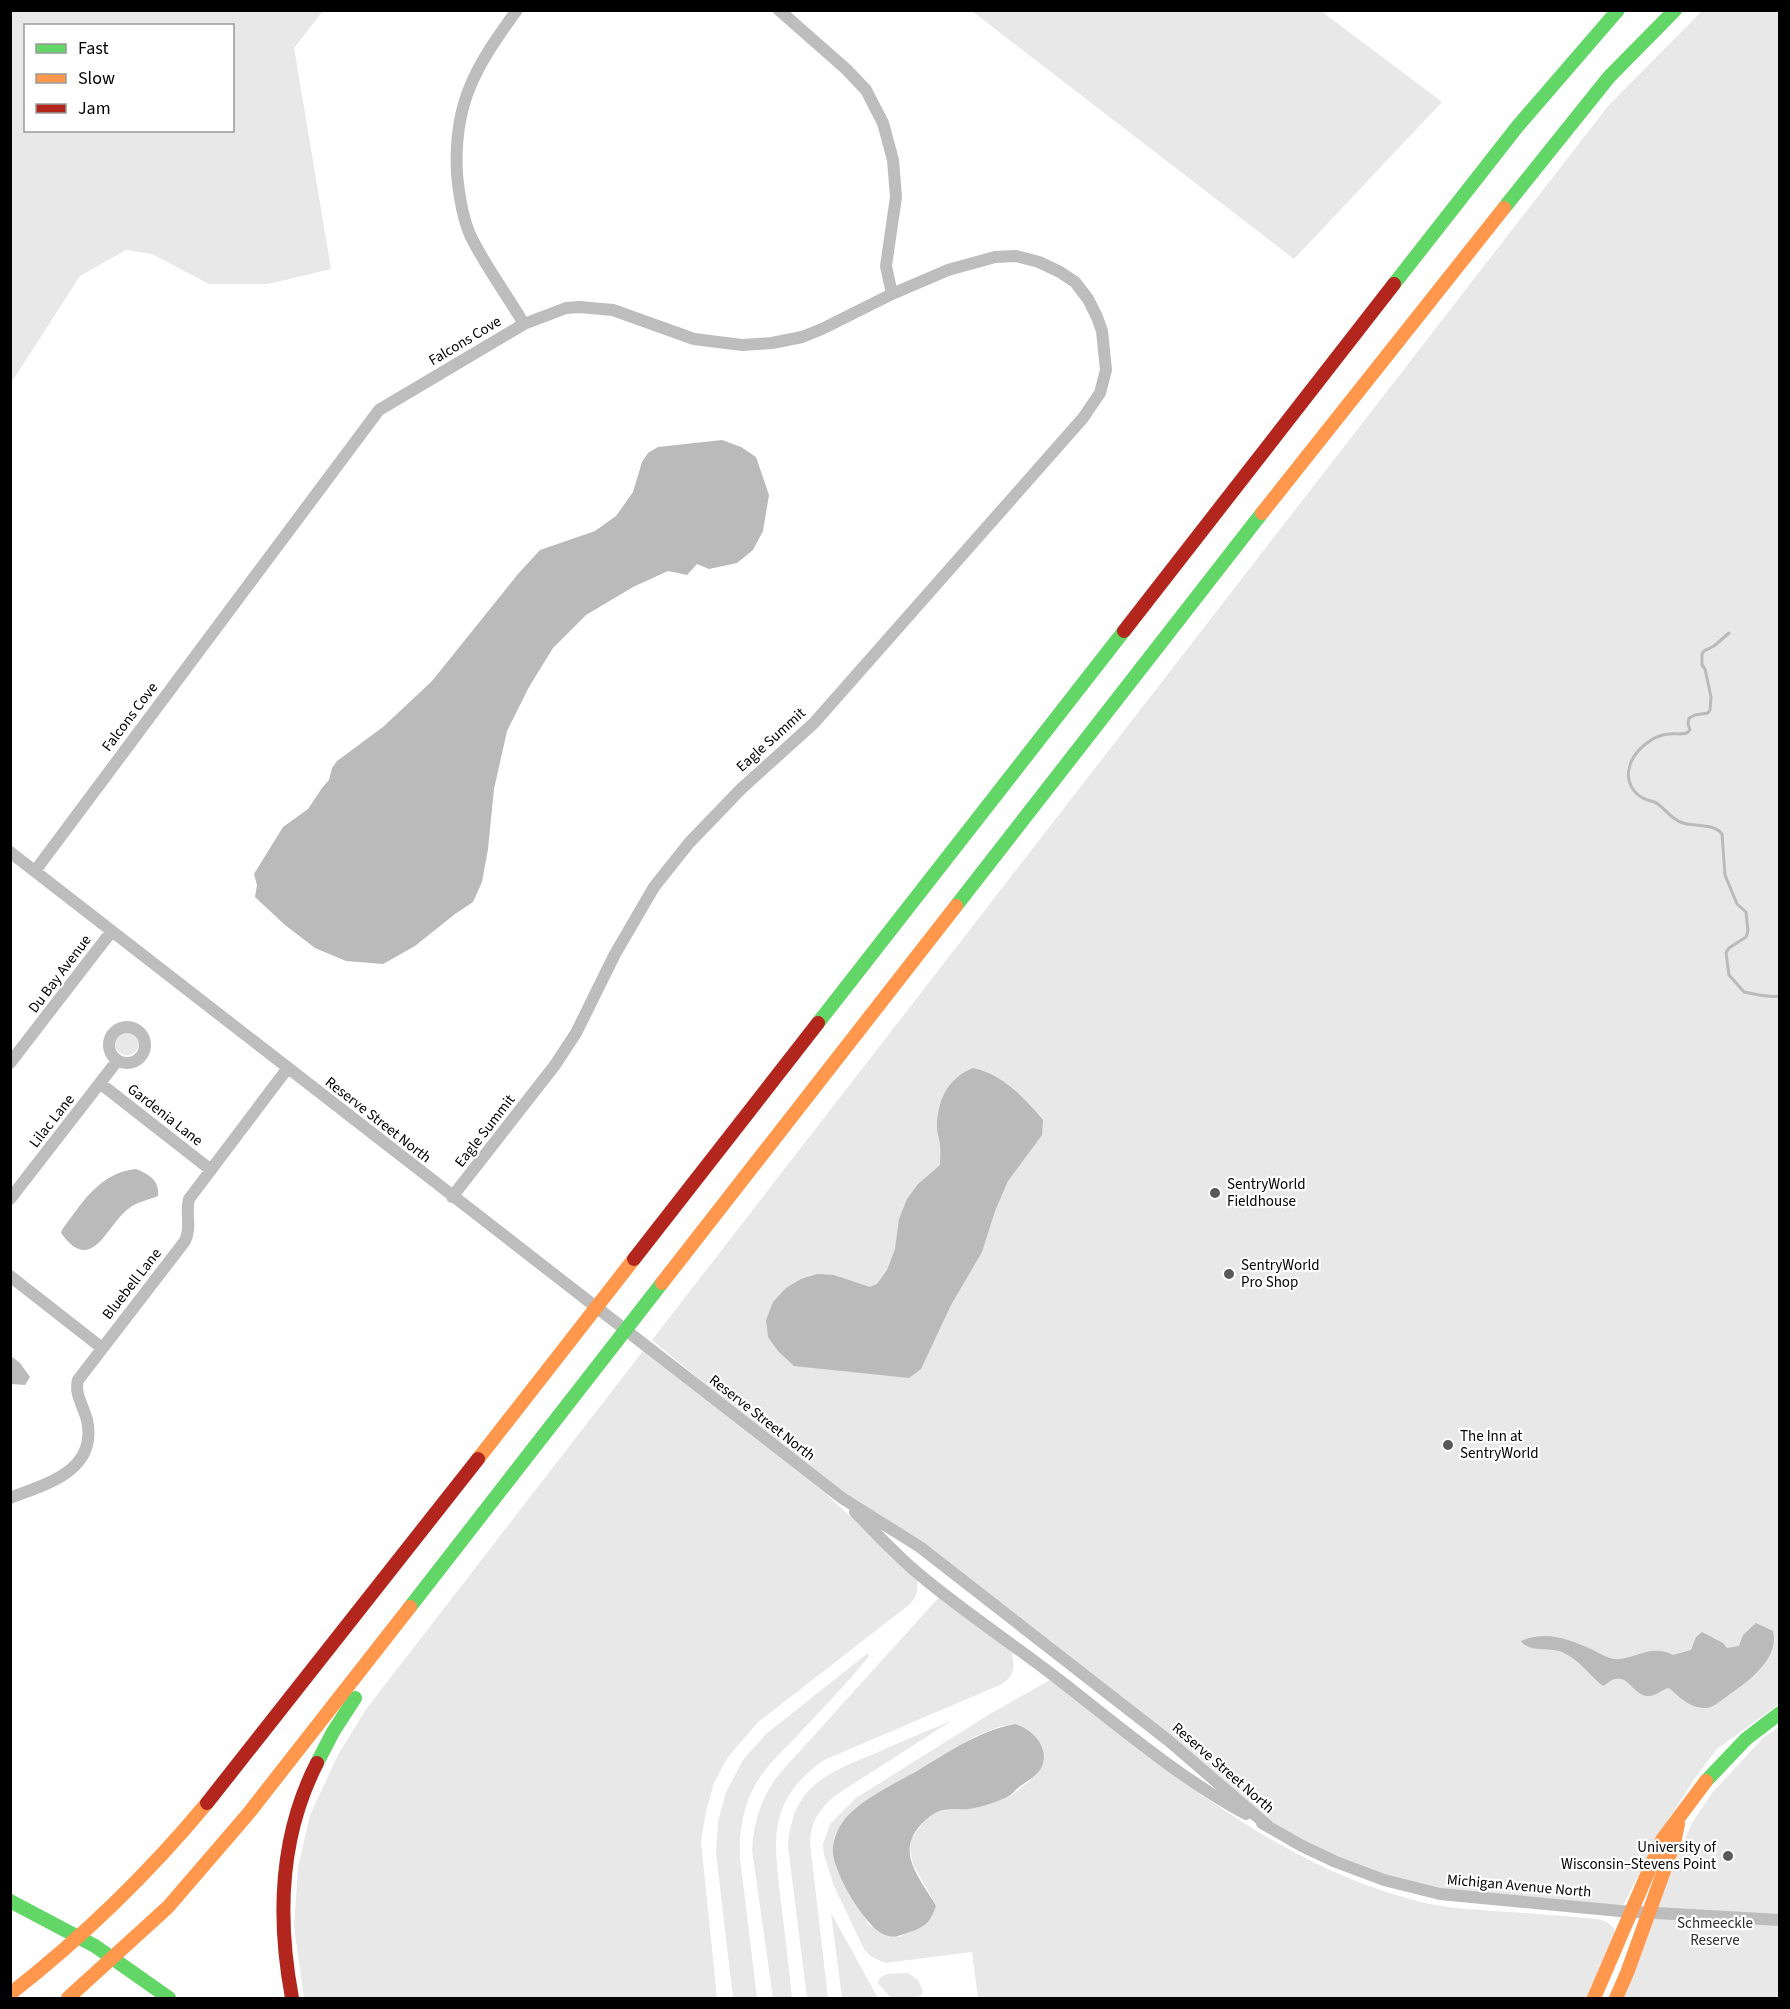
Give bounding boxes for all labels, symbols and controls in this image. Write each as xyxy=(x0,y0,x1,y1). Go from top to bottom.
legend xyxy=(24,24,234,132)
text: Fast xyxy=(78,36,109,61)
text: Slow xyxy=(78,66,115,91)
text: Jam xyxy=(78,96,111,121)
street label: Falcons Cove xyxy=(425,311,505,371)
street label: Falcons Cove xyxy=(97,678,163,756)
street label: Eagle Summit xyxy=(732,703,810,777)
street label: Du Bay Avenue xyxy=(24,931,96,1017)
street label: Reserve Street North xyxy=(321,1072,435,1168)
street label: Gardenia Lane xyxy=(123,1079,207,1151)
street label: Lilac Lane xyxy=(24,1090,80,1152)
street label: Eagle Summit xyxy=(450,1090,520,1172)
place label: SentryWorld Fieldhouse xyxy=(1227,1174,1306,1212)
marker: SentryWorld Fieldhouse xyxy=(1208,1186,1222,1200)
street label: Bluebell Lane xyxy=(98,1244,166,1324)
place label: SentryWorld Pro Shop xyxy=(1241,1255,1320,1293)
marker: SentryWorld Pro Shop xyxy=(1222,1267,1236,1281)
street label: Reserve Street North xyxy=(705,1370,819,1466)
place label: The Inn at SentryWorld xyxy=(1460,1426,1539,1464)
marker: The Inn at SentryWorld xyxy=(1441,1438,1455,1452)
street label: Reserve Street North xyxy=(1167,1718,1279,1818)
place label: University of Wisconsin–Stevens Point xyxy=(1561,1837,1717,1875)
marker: University of Wisconsin–Stevens Point xyxy=(1721,1849,1735,1863)
street label: Michigan Avenue North xyxy=(1446,1869,1592,1903)
park label: Schmeeckle Reserve xyxy=(1677,1913,1753,1951)

